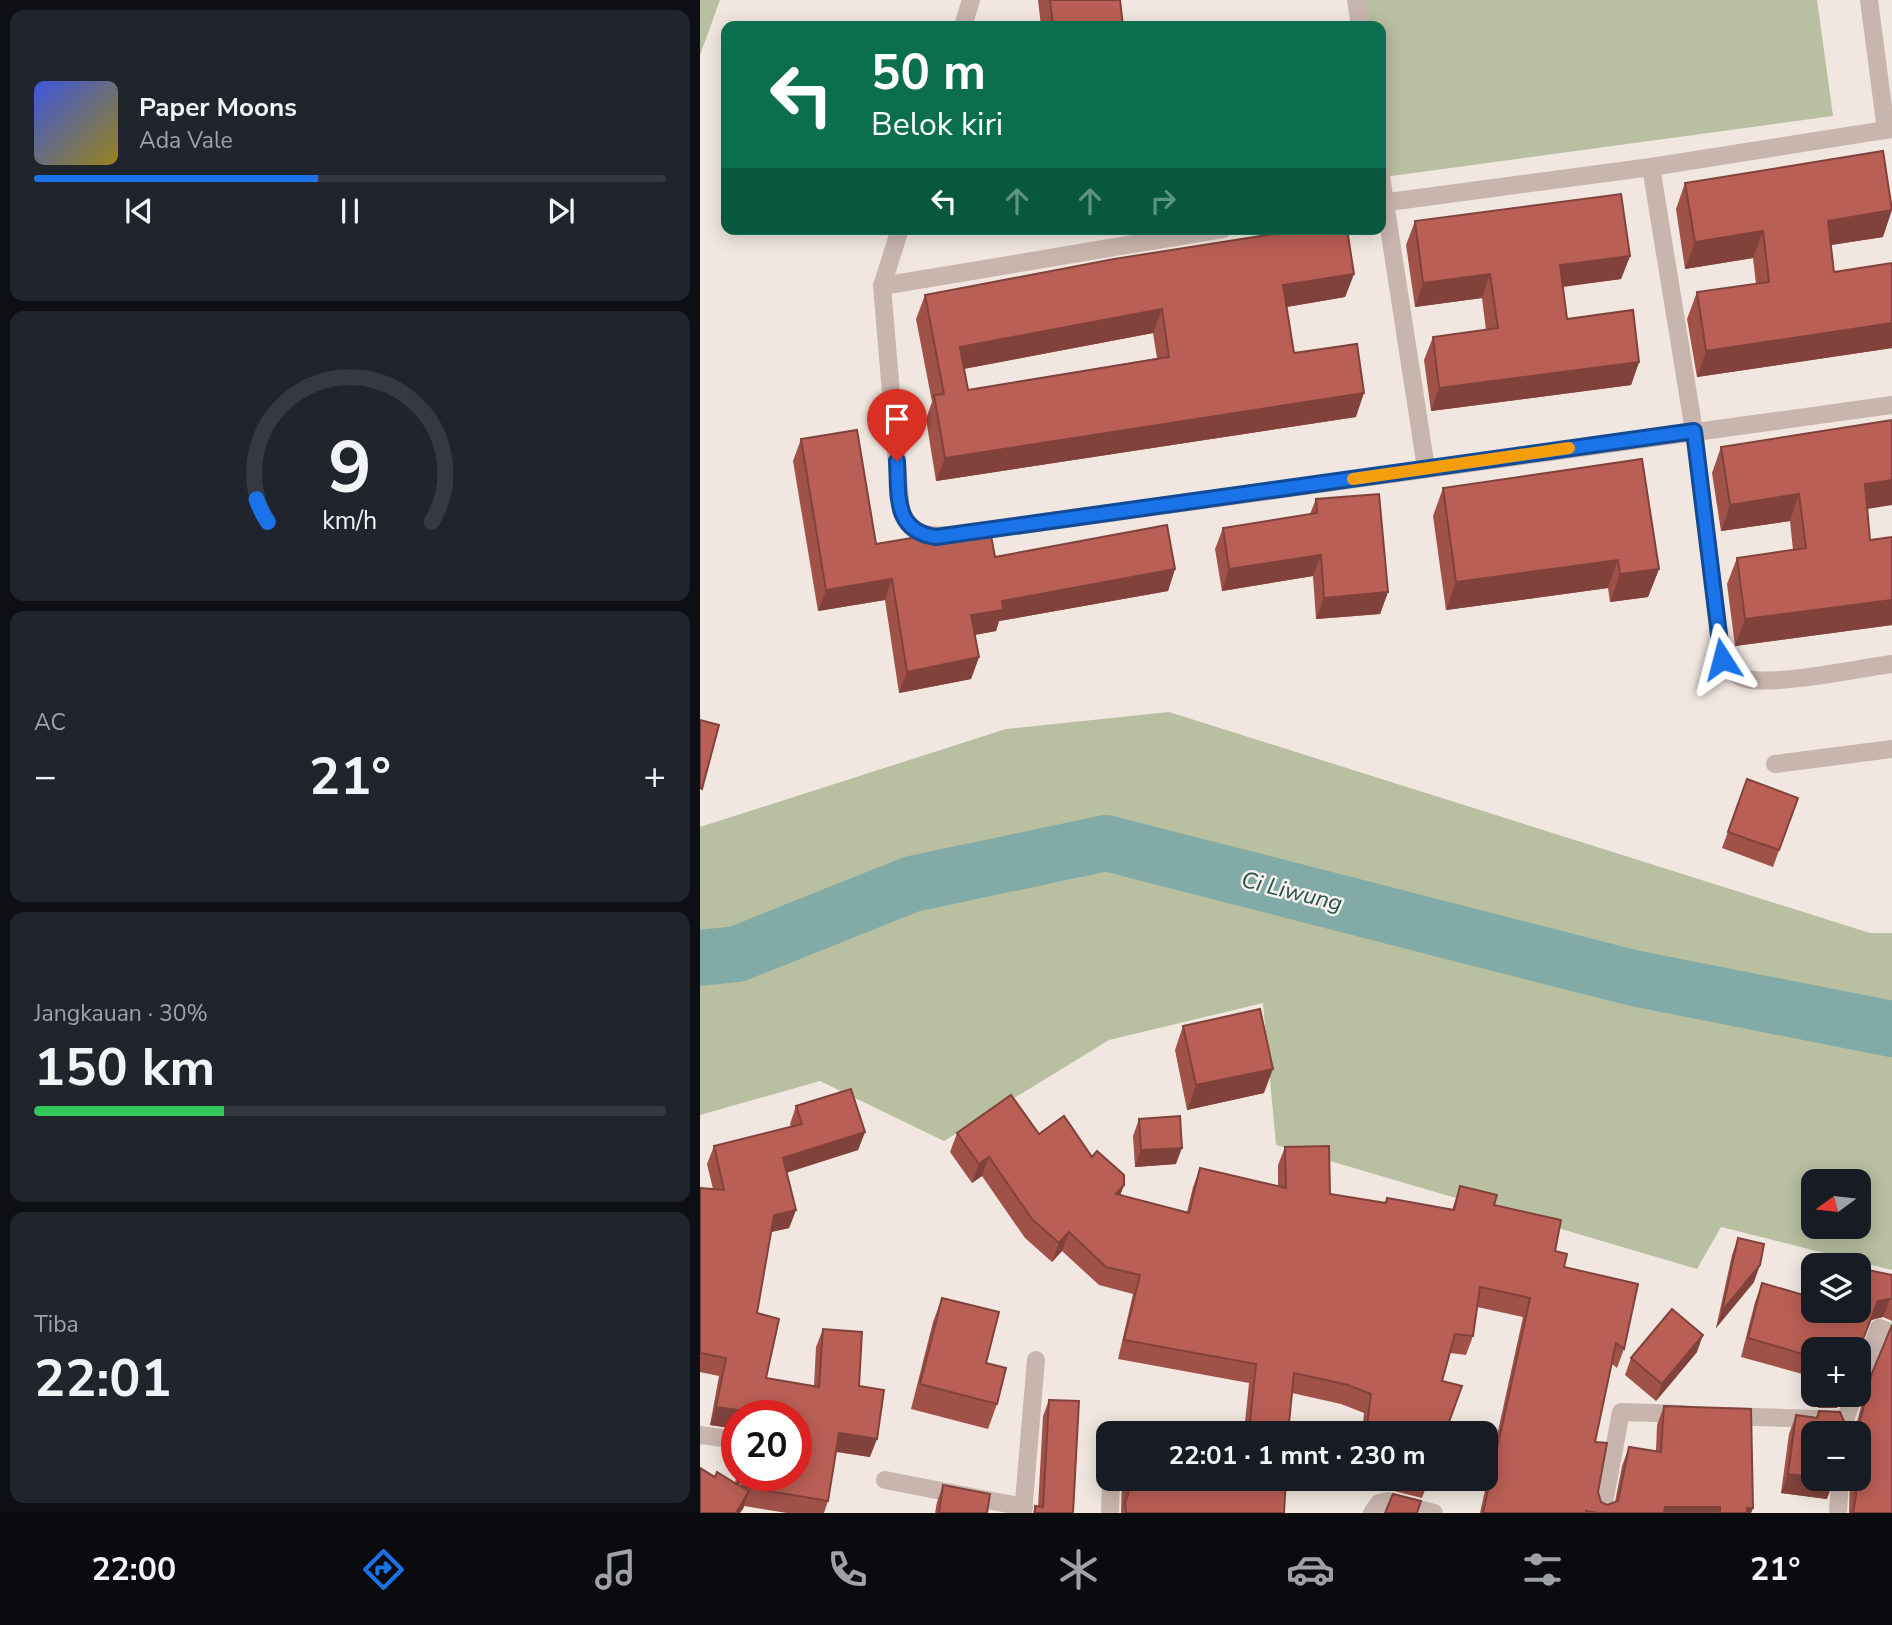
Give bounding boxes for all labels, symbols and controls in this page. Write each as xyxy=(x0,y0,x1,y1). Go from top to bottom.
text: 50 m xyxy=(871,39,986,106)
icon: left xyxy=(756,49,847,140)
text: Paper Moons xyxy=(139,90,297,125)
text: Belok kiri xyxy=(871,103,1003,146)
text: Ada Vale xyxy=(139,125,233,156)
icon: left xyxy=(925,182,963,220)
icon: ahead xyxy=(998,182,1036,220)
icon: ahead xyxy=(1071,182,1109,220)
icon: right xyxy=(1144,182,1182,220)
icon: previous xyxy=(120,192,158,230)
icon: pause xyxy=(331,192,369,230)
icon: next xyxy=(542,192,580,230)
pin xyxy=(867,389,927,461)
icon: arrive xyxy=(878,400,916,438)
text: 9 xyxy=(328,418,372,518)
text: km/h xyxy=(322,504,378,538)
position arrow xyxy=(1685,622,1759,696)
text: AC xyxy=(34,707,66,738)
text: 21° xyxy=(309,741,391,812)
text: − xyxy=(34,751,57,802)
text: + xyxy=(643,751,666,802)
water label: Ci Liwung xyxy=(1238,864,1346,919)
text: Jangkauan · 30% xyxy=(34,998,208,1029)
text: 150 km xyxy=(34,1032,215,1103)
north arrow xyxy=(1801,1169,1871,1239)
map controls xyxy=(1801,1169,1871,1491)
button: layers xyxy=(1801,1253,1871,1323)
text: Tiba xyxy=(34,1309,79,1340)
button: + xyxy=(1801,1337,1871,1407)
text: 22:01 xyxy=(34,1343,172,1414)
speed limit sign: 20 xyxy=(721,1400,812,1491)
button: − xyxy=(1801,1421,1871,1491)
text: 22:01 · 1 mnt · 230 m xyxy=(1168,1438,1426,1473)
icon: directions xyxy=(359,1545,408,1594)
icon: music xyxy=(591,1545,640,1594)
icon: phone xyxy=(823,1545,872,1594)
icon: climate xyxy=(1054,1545,1103,1594)
icon: car xyxy=(1286,1545,1335,1594)
icon: filters xyxy=(1518,1545,1567,1594)
text: 22:00 xyxy=(91,1548,176,1591)
text: 21° xyxy=(1750,1548,1800,1591)

